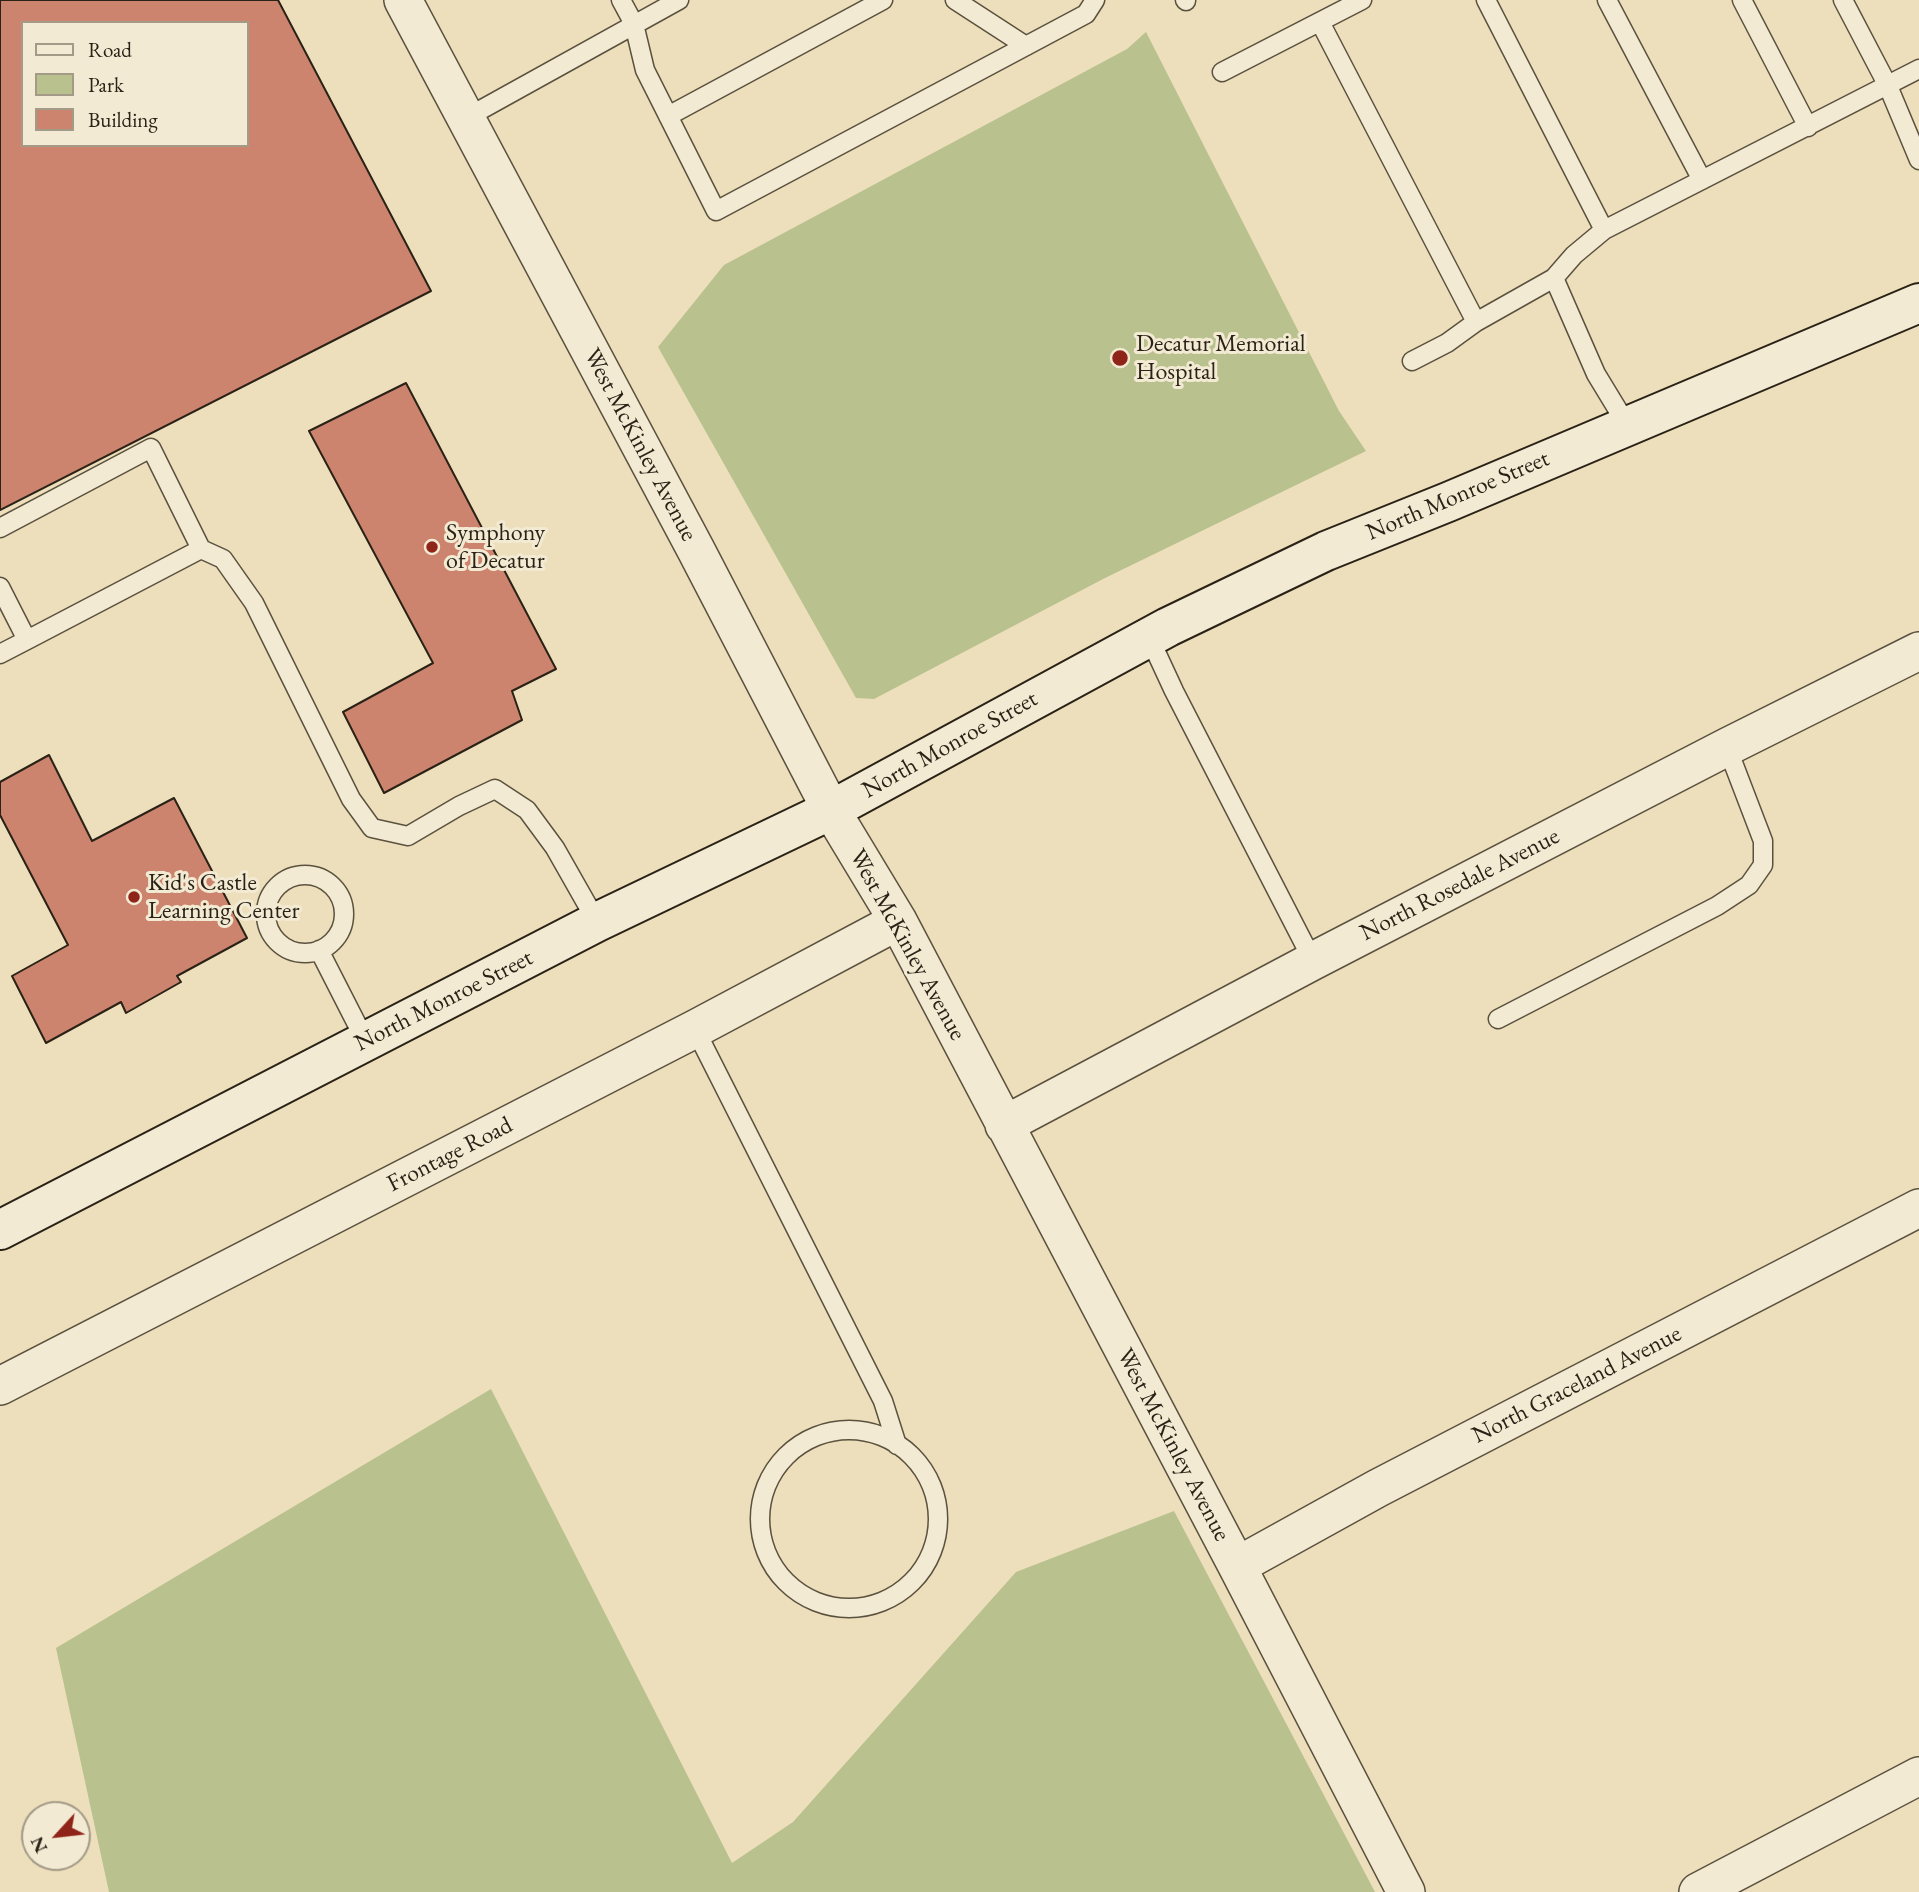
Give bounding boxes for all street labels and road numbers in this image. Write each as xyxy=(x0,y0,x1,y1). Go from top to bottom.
street label: West McKinley Avenue xyxy=(577,344,703,546)
street label: North Monroe Street xyxy=(1362,444,1554,548)
street label: North Monroe Street xyxy=(857,685,1043,805)
street label: North Rosedale Avenue xyxy=(1355,822,1565,948)
street label: West McKinley Avenue xyxy=(842,844,972,1046)
street label: North Monroe Street xyxy=(350,944,538,1058)
street label: Frontage Road xyxy=(383,1111,517,1199)
street label: North Graceland Avenue xyxy=(1467,1320,1687,1450)
street label: West McKinley Avenue xyxy=(1110,1344,1236,1546)

